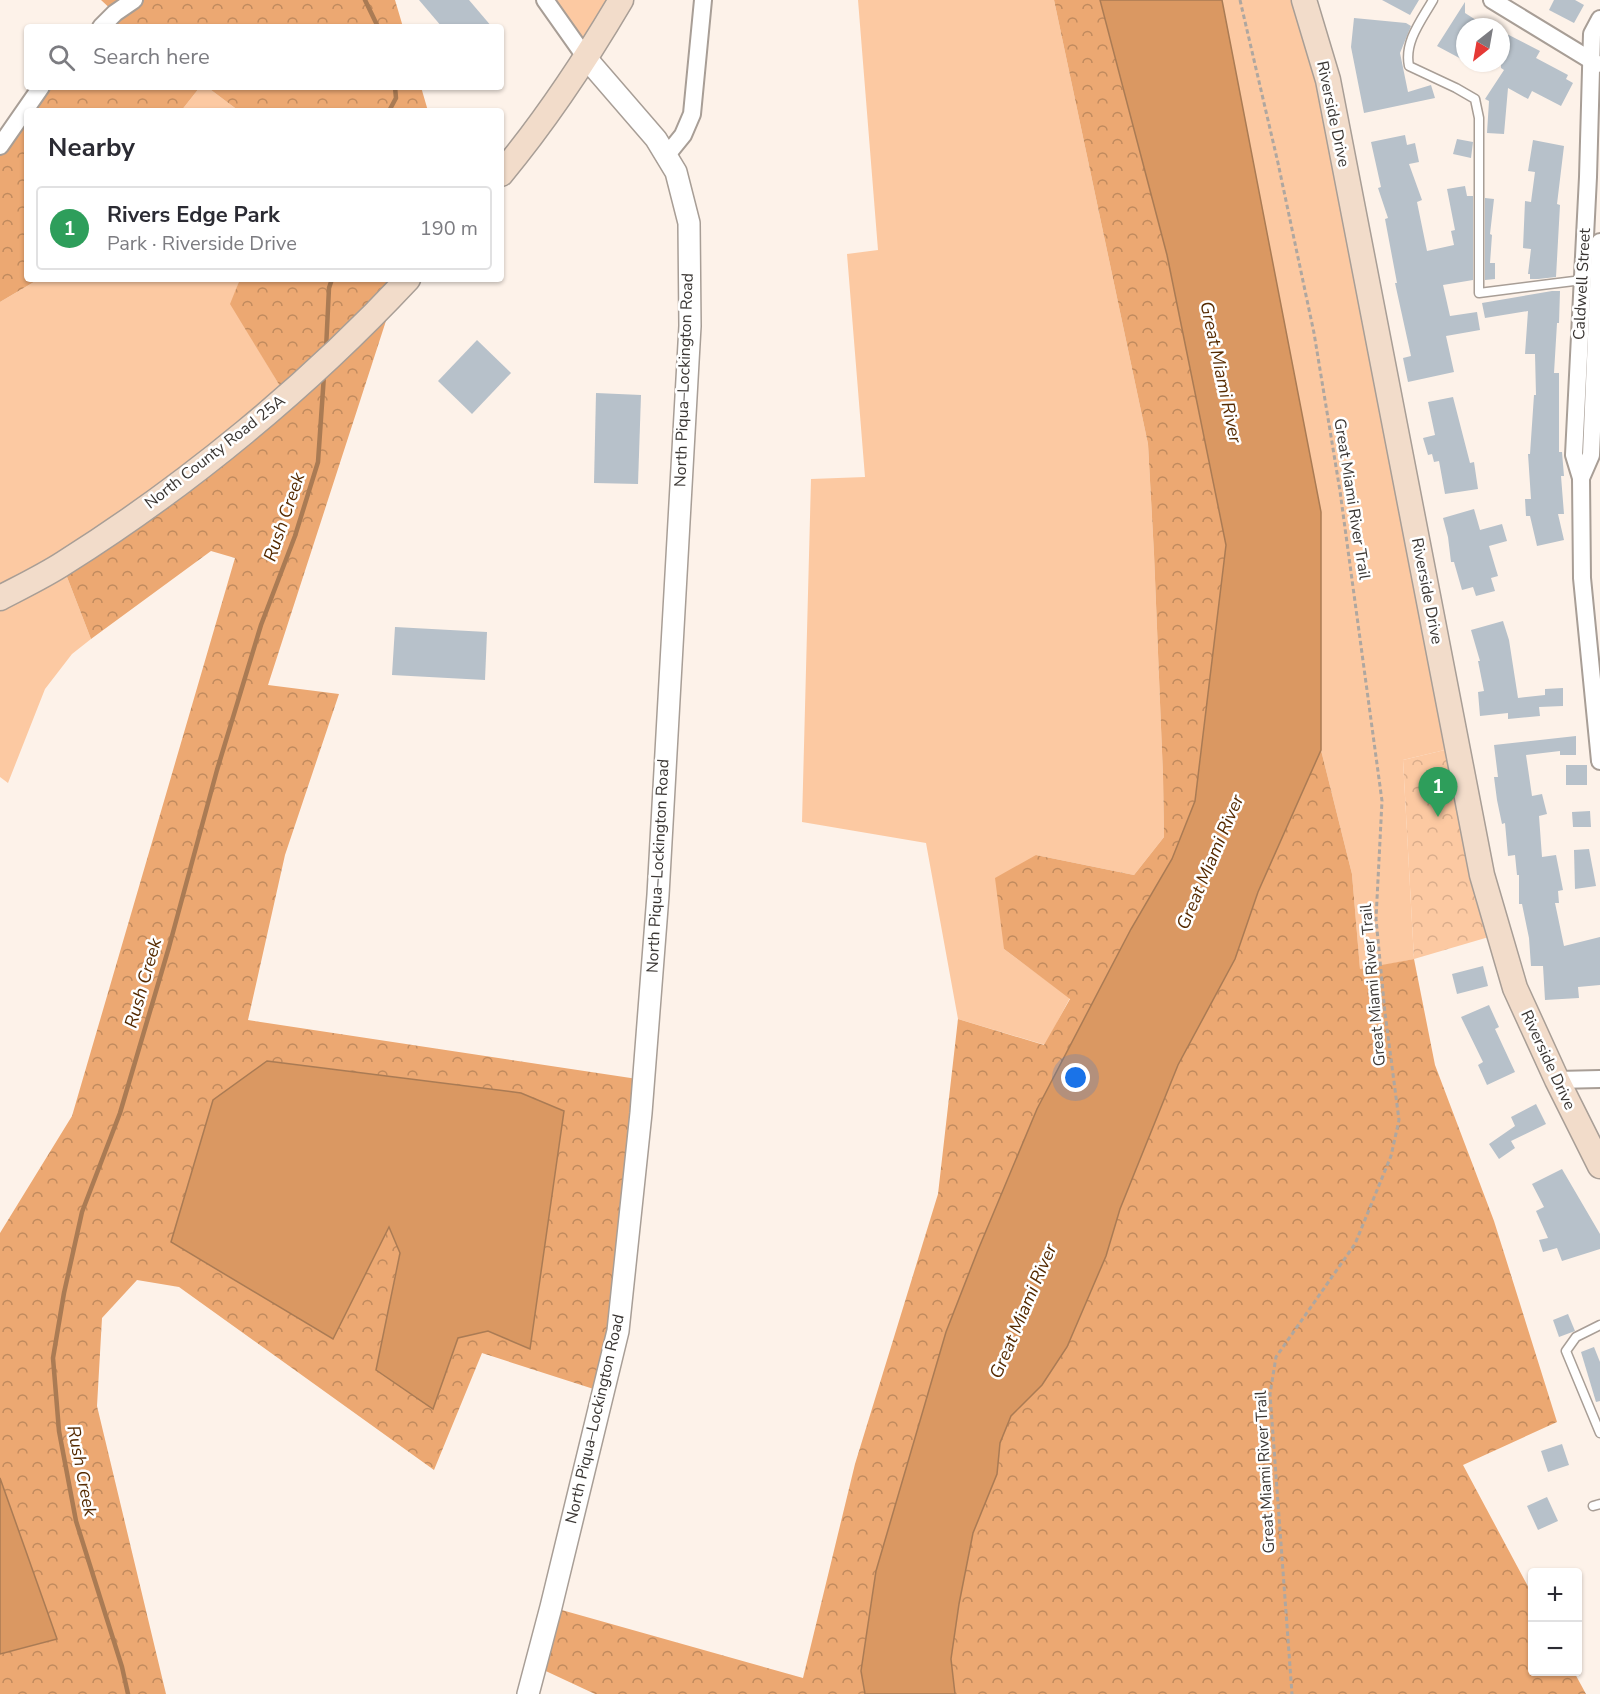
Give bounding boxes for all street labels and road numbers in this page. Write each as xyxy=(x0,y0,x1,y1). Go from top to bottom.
street label: Riverside Drive xyxy=(1311,59,1355,169)
street label: Caldwell Street xyxy=(1568,227,1596,341)
street label: North Piqua–Lockington Road xyxy=(669,273,699,487)
street label: North County Road 25A xyxy=(140,390,290,514)
street label: Great Miami River Trail xyxy=(1328,417,1376,582)
street label: Riverside Drive xyxy=(1406,536,1448,646)
street label: North Piqua–Lockington Road xyxy=(641,758,675,974)
street label: Great Miami River Trail xyxy=(1355,902,1391,1067)
street label: Riverside Drive xyxy=(1515,1006,1581,1114)
street label: North Piqua–Lockington Road xyxy=(560,1312,630,1526)
street label: Great Miami River Trail xyxy=(1250,1390,1280,1554)

